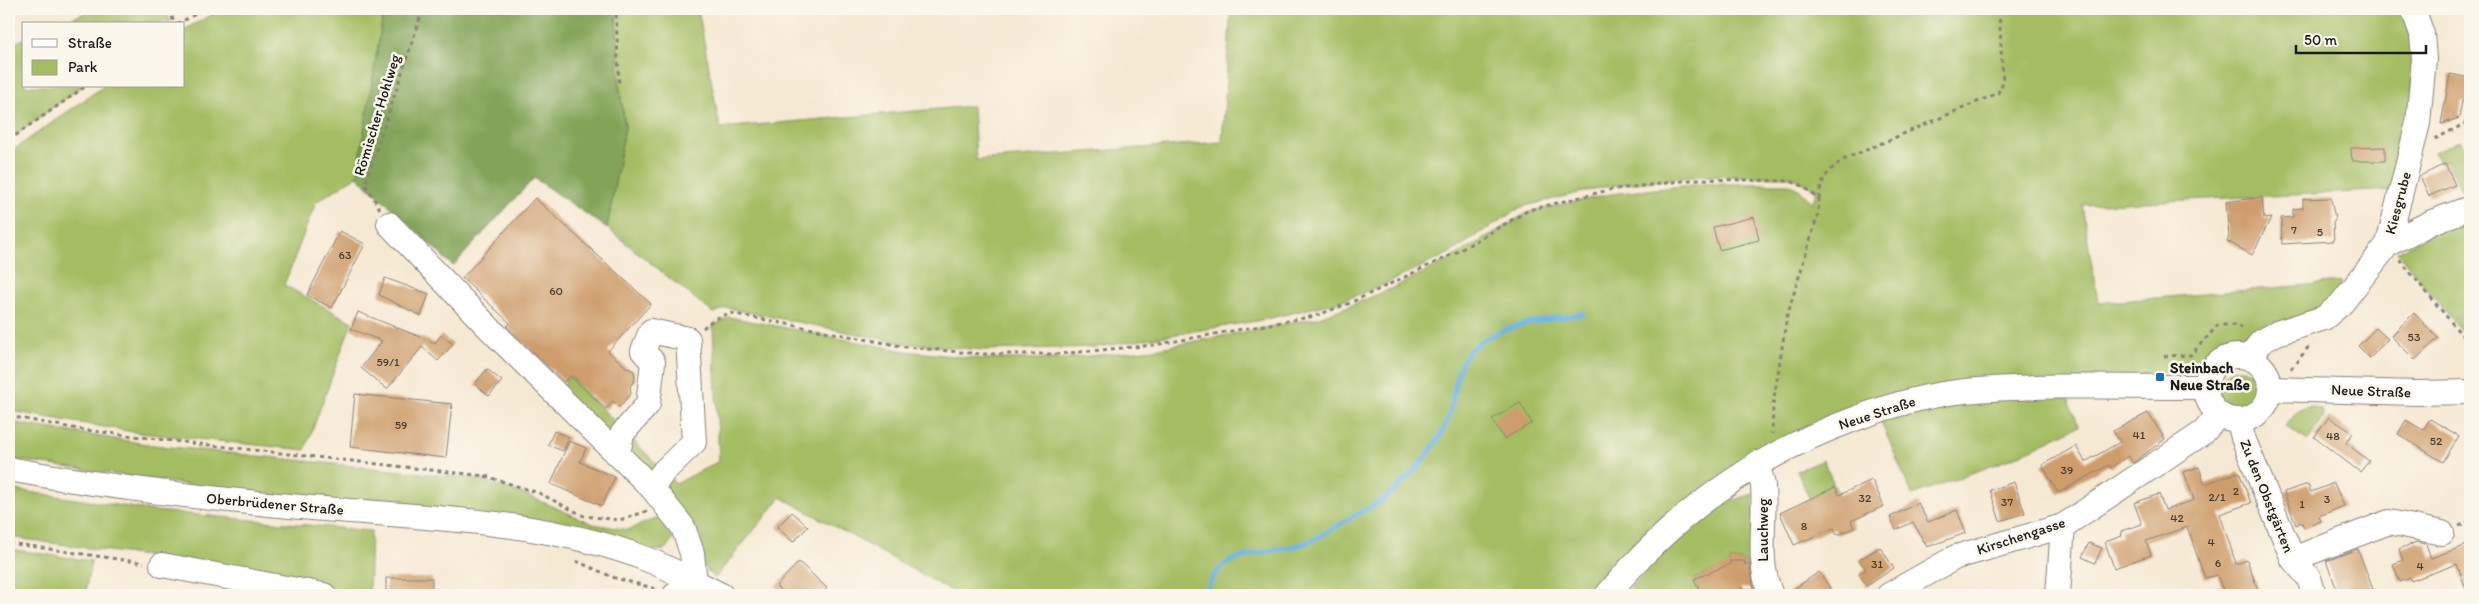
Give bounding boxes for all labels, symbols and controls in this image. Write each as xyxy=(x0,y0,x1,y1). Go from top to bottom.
legend xyxy=(22,22,185,88)
scale bar xyxy=(2296,22,2426,54)
text: 50 m xyxy=(2304,31,2337,49)
text: Straße xyxy=(68,34,112,52)
street label: Römischer Hohlweg xyxy=(350,52,404,178)
text: Park xyxy=(68,58,98,76)
street label: Kiesgrube xyxy=(2381,170,2415,236)
house number: 7 xyxy=(2291,223,2297,237)
house number: 5 xyxy=(2317,225,2323,239)
house number: 63 xyxy=(339,248,352,262)
house number: 60 xyxy=(549,284,563,298)
house number: 53 xyxy=(2408,330,2421,344)
house number: 59/1 xyxy=(376,355,400,369)
place label: Steinbach Neue Straße xyxy=(2170,359,2250,394)
marker: Steinbach Neue Straße xyxy=(2154,371,2166,383)
street label: Neue Straße xyxy=(2331,381,2411,401)
street label: Neue Straße xyxy=(1836,392,1918,434)
house number: 59 xyxy=(395,418,407,432)
house number: 41 xyxy=(2133,428,2146,442)
house number: 48 xyxy=(2326,429,2340,443)
house number: 52 xyxy=(2430,434,2443,448)
street label: Zu den Obstgärten xyxy=(2236,437,2298,556)
house number: 39 xyxy=(2061,463,2073,477)
house number: 2 xyxy=(2233,484,2240,498)
street label: Oberbrüdener Straße xyxy=(206,489,344,519)
house number: 2/1 xyxy=(2209,490,2226,504)
house number: 32 xyxy=(1859,491,1872,505)
house number: 3 xyxy=(2324,492,2331,506)
house number: 37 xyxy=(2001,495,2013,509)
house number: 1 xyxy=(2299,497,2305,511)
street label: Lauchweg xyxy=(1754,498,1772,562)
house number: 42 xyxy=(2170,511,2184,525)
street label: Kirschengasse xyxy=(1974,513,2068,559)
house number: 8 xyxy=(1801,519,1808,533)
house number: 4 xyxy=(2207,535,2215,549)
house number: 6 xyxy=(2215,556,2221,570)
house number: 31 xyxy=(1871,557,1883,571)
house number: 4 xyxy=(2416,559,2424,573)

